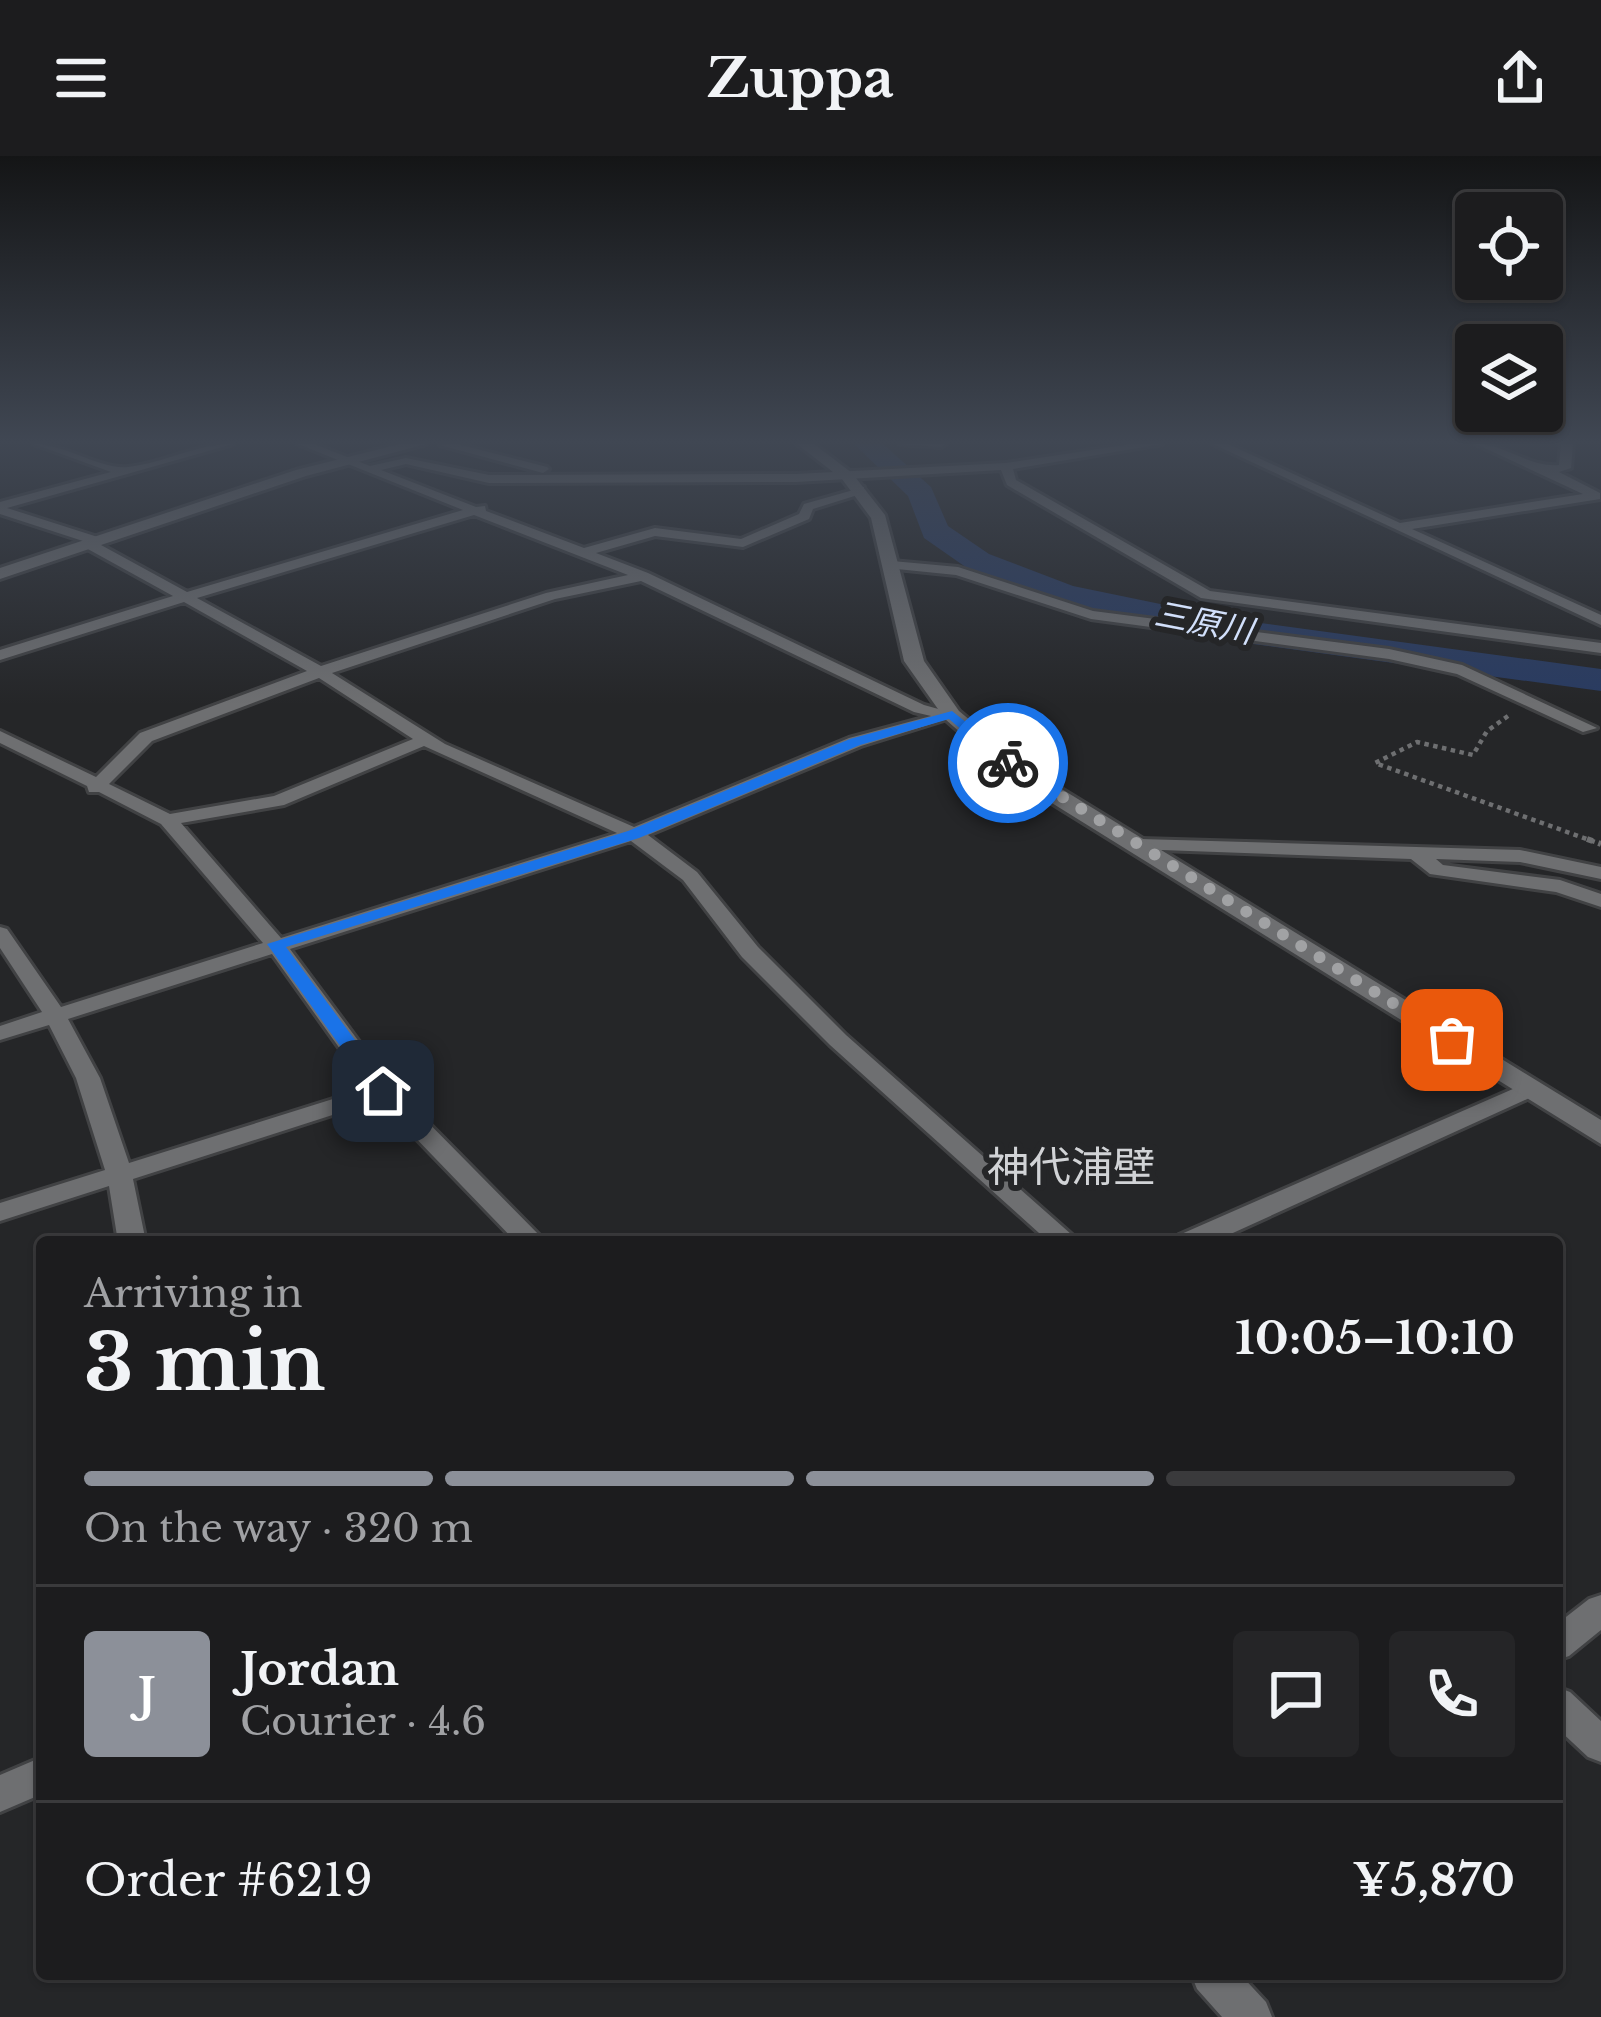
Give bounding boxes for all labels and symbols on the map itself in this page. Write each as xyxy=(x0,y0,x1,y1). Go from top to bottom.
water label: 三原川 xyxy=(1151,593,1259,653)
courier xyxy=(948,703,1068,823)
pin xyxy=(1401,989,1503,1091)
pin xyxy=(332,1040,434,1142)
district label: 神代浦壁 xyxy=(987,1141,1155,1193)

